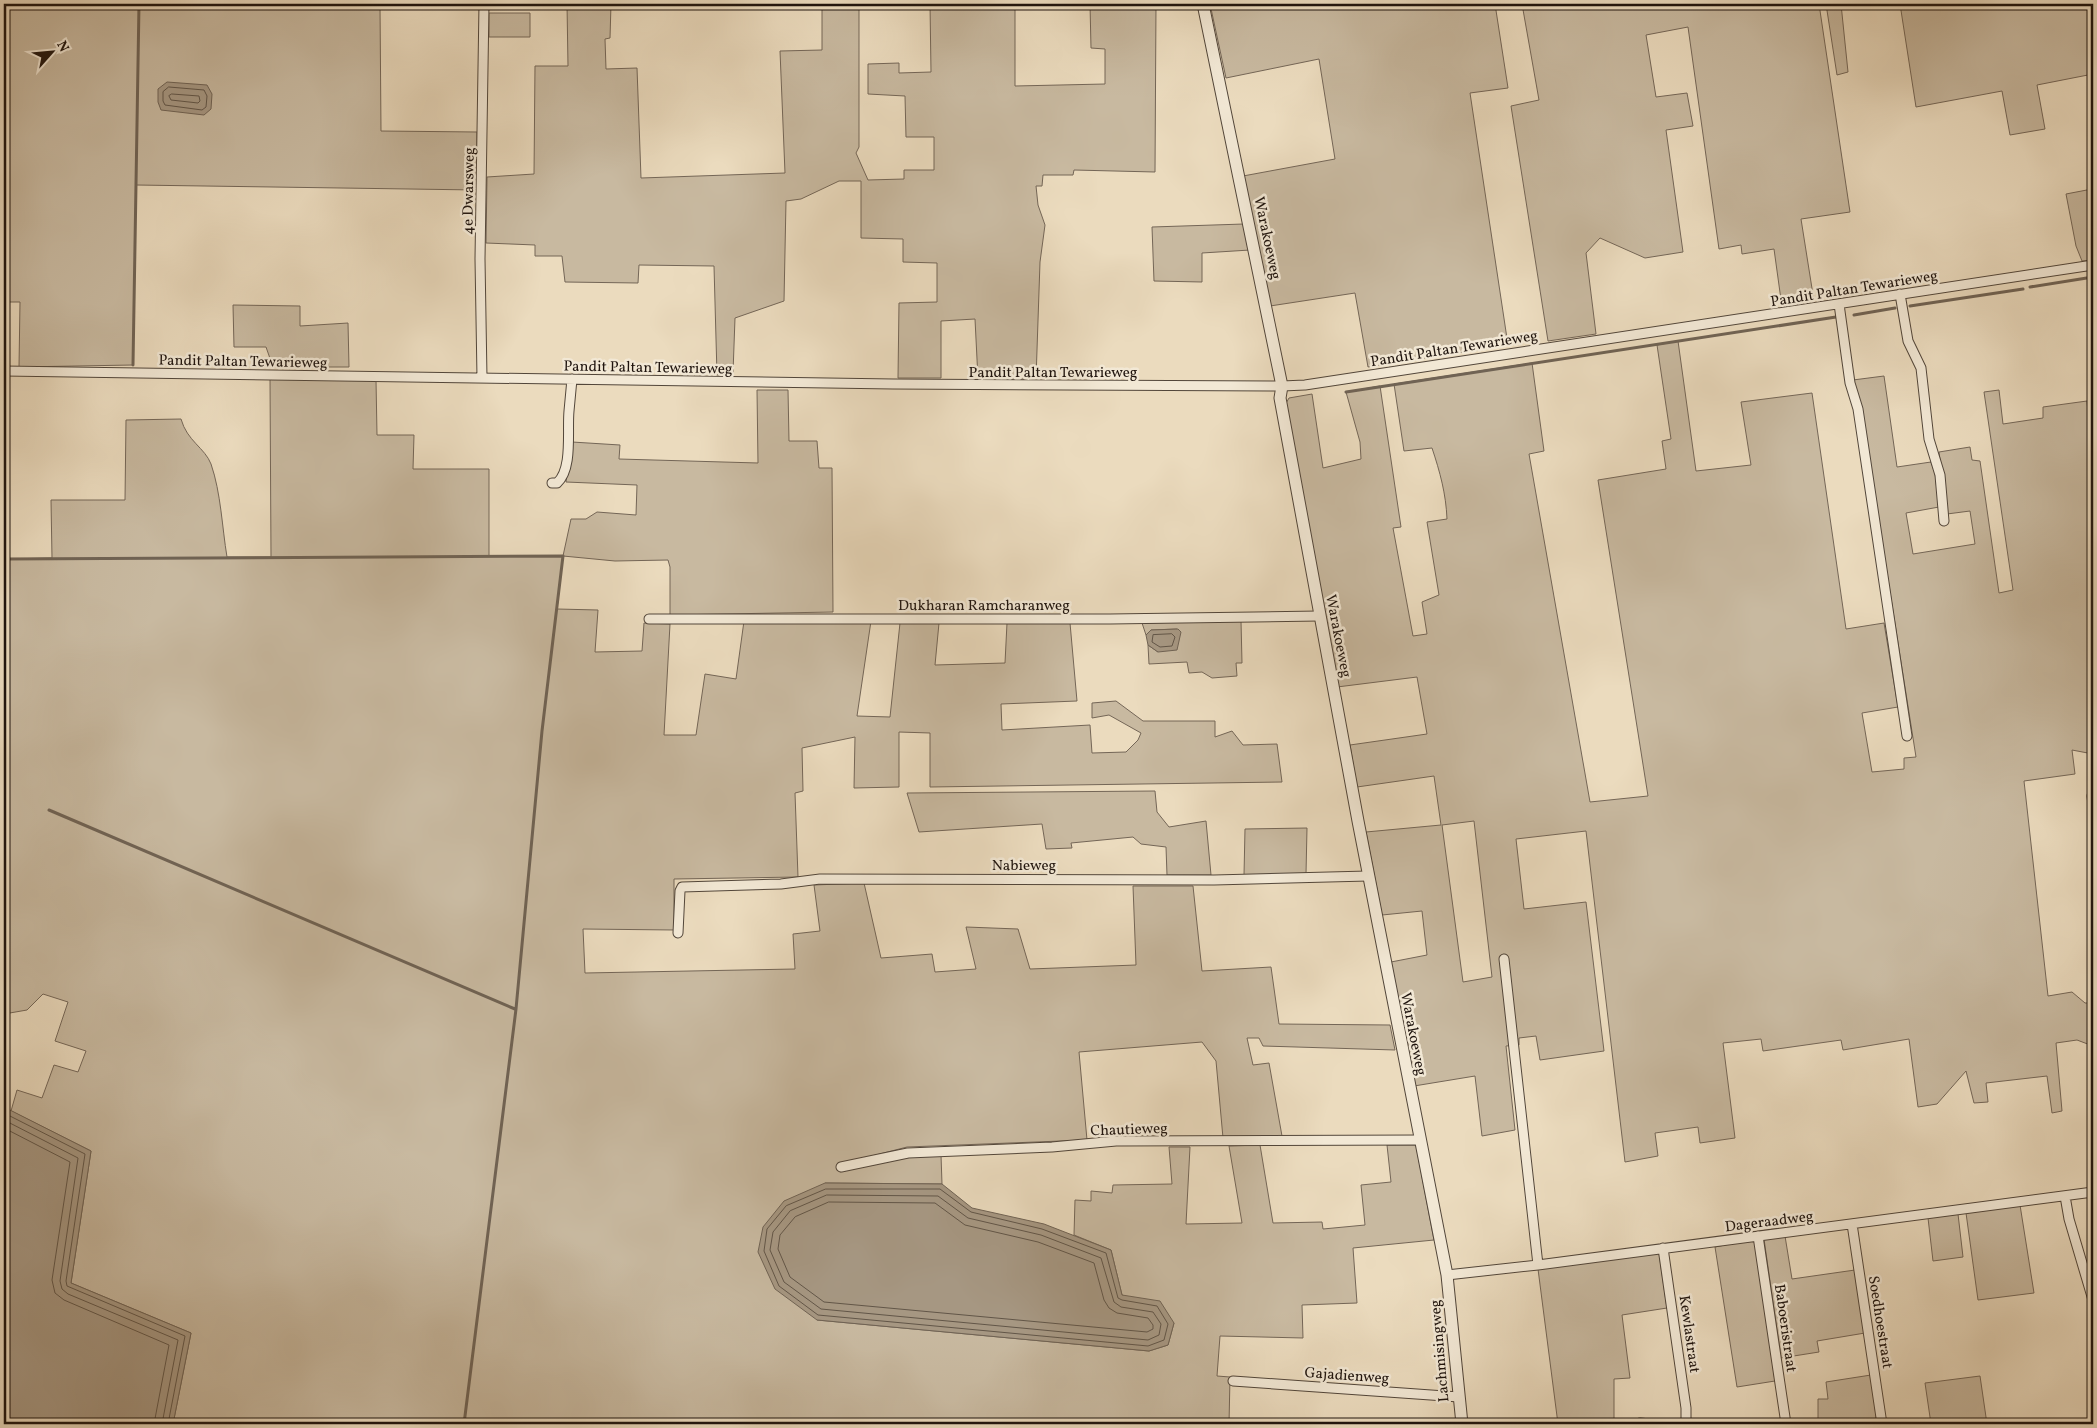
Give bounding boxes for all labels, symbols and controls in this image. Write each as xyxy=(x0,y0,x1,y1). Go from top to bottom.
north arrow xyxy=(28,28,78,78)
text: N xyxy=(51,38,73,56)
street label: 4e Dwarsweg xyxy=(458,147,481,235)
street label: Warakoeweg xyxy=(1247,195,1286,282)
street label: Pandit Paltan Tewarieweg xyxy=(1769,266,1940,313)
street label: Pandit Paltan Tewarieweg xyxy=(1369,326,1540,373)
street label: Pandit Paltan Tewarieweg xyxy=(158,351,328,374)
street label: Pandit Paltan Tewarieweg xyxy=(563,357,733,380)
street label: Pandit Paltan Tewarieweg xyxy=(968,363,1138,384)
street label: Warakoeweg xyxy=(1319,593,1356,680)
street label: Dukharan Ramcharanweg xyxy=(898,596,1070,617)
street label: Nabieweg xyxy=(992,856,1057,877)
street label: Warakoeweg xyxy=(1394,991,1431,1078)
street label: Chautieweg xyxy=(1090,1119,1169,1142)
street label: Dageraadweg xyxy=(1724,1207,1815,1238)
street label: Soedhoestraat xyxy=(1862,1274,1897,1370)
street label: Baboeristraat xyxy=(1768,1283,1801,1374)
street label: Kewlastraat xyxy=(1673,1294,1704,1374)
street label: Lachmisingweg xyxy=(1426,1298,1455,1403)
street label: Gajadienweg xyxy=(1304,1363,1390,1390)

